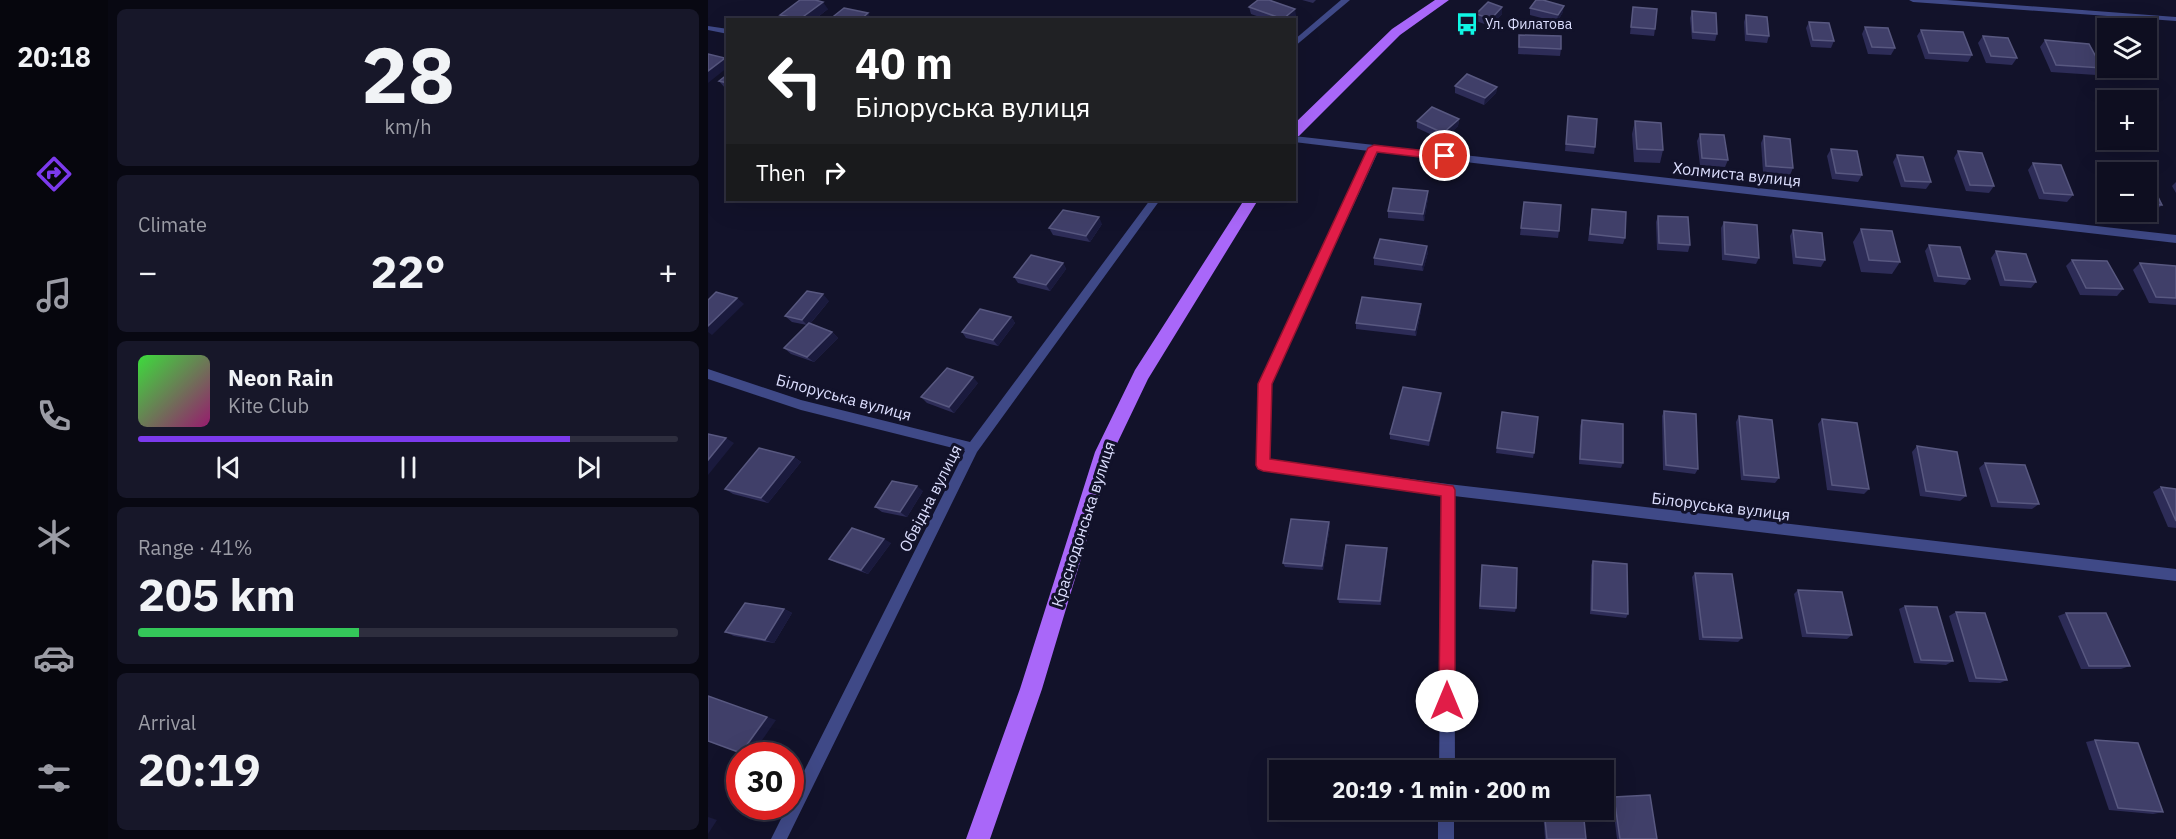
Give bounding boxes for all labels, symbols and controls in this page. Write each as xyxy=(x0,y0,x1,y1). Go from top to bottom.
bus stop icon: Ул. Филатова xyxy=(1454,11,1480,37)
place label: Ул. Филатова xyxy=(1485,15,1573,33)
map controls xyxy=(2097,18,2157,222)
button: layers xyxy=(2097,18,2157,78)
text: 28 xyxy=(361,23,455,124)
text: 40 m xyxy=(855,36,953,91)
text: 20:18 xyxy=(17,39,91,74)
icon: left xyxy=(756,42,834,120)
text: Білоруська вулиця xyxy=(855,89,1091,124)
button: + xyxy=(2097,90,2157,150)
text: km/h xyxy=(384,113,432,140)
pin xyxy=(1419,130,1470,181)
icon: arrive xyxy=(1428,139,1461,172)
icon: directions xyxy=(33,153,75,195)
icon: right xyxy=(818,156,851,189)
street label: Холмиста вулиця xyxy=(1672,157,1802,191)
text: Then xyxy=(756,158,806,187)
button: − xyxy=(2097,162,2157,222)
text: Climate xyxy=(138,211,207,238)
text: 22° xyxy=(370,242,446,300)
text: − xyxy=(138,250,158,293)
text: + xyxy=(658,250,678,293)
icon: music xyxy=(33,274,75,316)
text: Neon Rain xyxy=(228,363,334,392)
street label: Білоруська вулиця xyxy=(774,369,914,425)
text: Kite Club xyxy=(228,392,309,419)
icon: phone xyxy=(33,395,75,437)
street label: Краснодонська вулиця xyxy=(1047,439,1119,609)
street label: Обвідна вулиця xyxy=(894,441,966,555)
icon: previous xyxy=(212,451,245,484)
icon: pause xyxy=(392,451,425,484)
icon: next xyxy=(572,451,605,484)
street label: Білоруська вулиця xyxy=(1651,488,1791,524)
icon: climate xyxy=(33,516,75,558)
text: Range · 41% xyxy=(138,534,253,561)
text: 205 km xyxy=(138,565,296,623)
icon: car xyxy=(33,637,75,679)
position arrow xyxy=(1415,669,1479,733)
text: Arrival xyxy=(138,709,196,736)
text: 20:19 xyxy=(138,740,261,798)
speed limit sign: 30 xyxy=(726,742,804,820)
icon: filters xyxy=(33,757,75,799)
text: 20:19 · 1 min · 200 m xyxy=(1332,775,1551,804)

